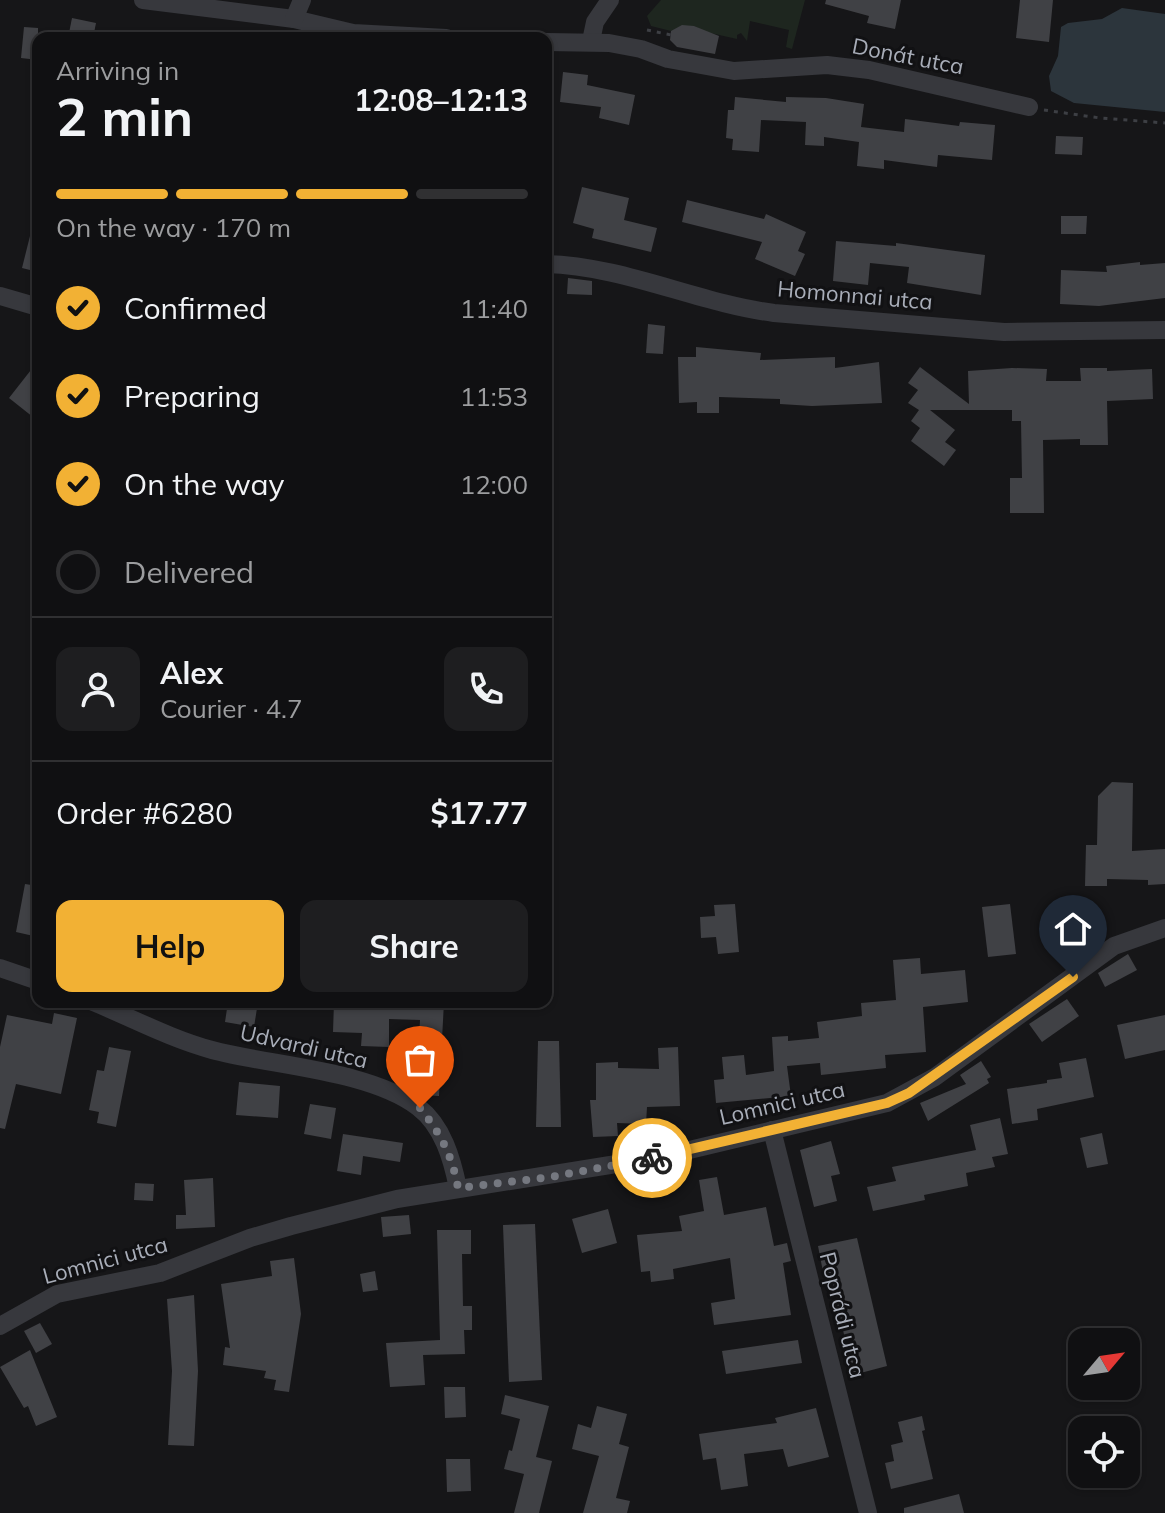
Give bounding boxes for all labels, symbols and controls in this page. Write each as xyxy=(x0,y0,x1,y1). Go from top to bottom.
street label: Donát utca xyxy=(850,31,966,81)
text: Arriving in xyxy=(56,54,179,87)
text: 12:08–12:13 xyxy=(354,81,528,119)
text: 2 min xyxy=(56,84,193,149)
text: On the way · 170 m xyxy=(56,211,291,244)
street label: Homonnai utca xyxy=(776,274,934,316)
icon: check xyxy=(56,286,100,330)
text: Confirmed xyxy=(124,289,267,327)
text: 11:40 xyxy=(460,292,528,325)
icon: check xyxy=(56,374,100,418)
text: Preparing xyxy=(124,377,260,415)
text: 11:53 xyxy=(460,380,528,413)
icon: check xyxy=(56,462,100,506)
text: On the way xyxy=(124,465,284,503)
text: 12:00 xyxy=(460,468,528,501)
text: Delivered xyxy=(124,553,254,591)
button: person xyxy=(56,647,140,731)
button: phone xyxy=(444,647,528,731)
text: Alex xyxy=(160,654,223,692)
text: Courier · 4.7 xyxy=(160,692,303,725)
text: Order #6280 xyxy=(56,794,233,832)
text: $17.77 xyxy=(431,794,528,832)
pin xyxy=(1039,895,1107,977)
button: Help xyxy=(56,900,284,992)
button: Share xyxy=(300,900,528,992)
icon: home xyxy=(1051,907,1095,951)
street label: Udvardi utca xyxy=(237,1018,371,1074)
pin xyxy=(386,1026,454,1108)
icon: bag xyxy=(398,1038,442,1082)
street label: Lomnici utca xyxy=(716,1075,848,1131)
courier xyxy=(612,1118,692,1198)
icon: bike xyxy=(630,1136,674,1180)
street label: Lomnici utca xyxy=(40,1230,170,1290)
street label: Poprádi utca xyxy=(814,1249,872,1381)
north arrow xyxy=(1068,1328,1140,1400)
map controls xyxy=(1068,1328,1140,1488)
button: locate xyxy=(1068,1416,1140,1488)

